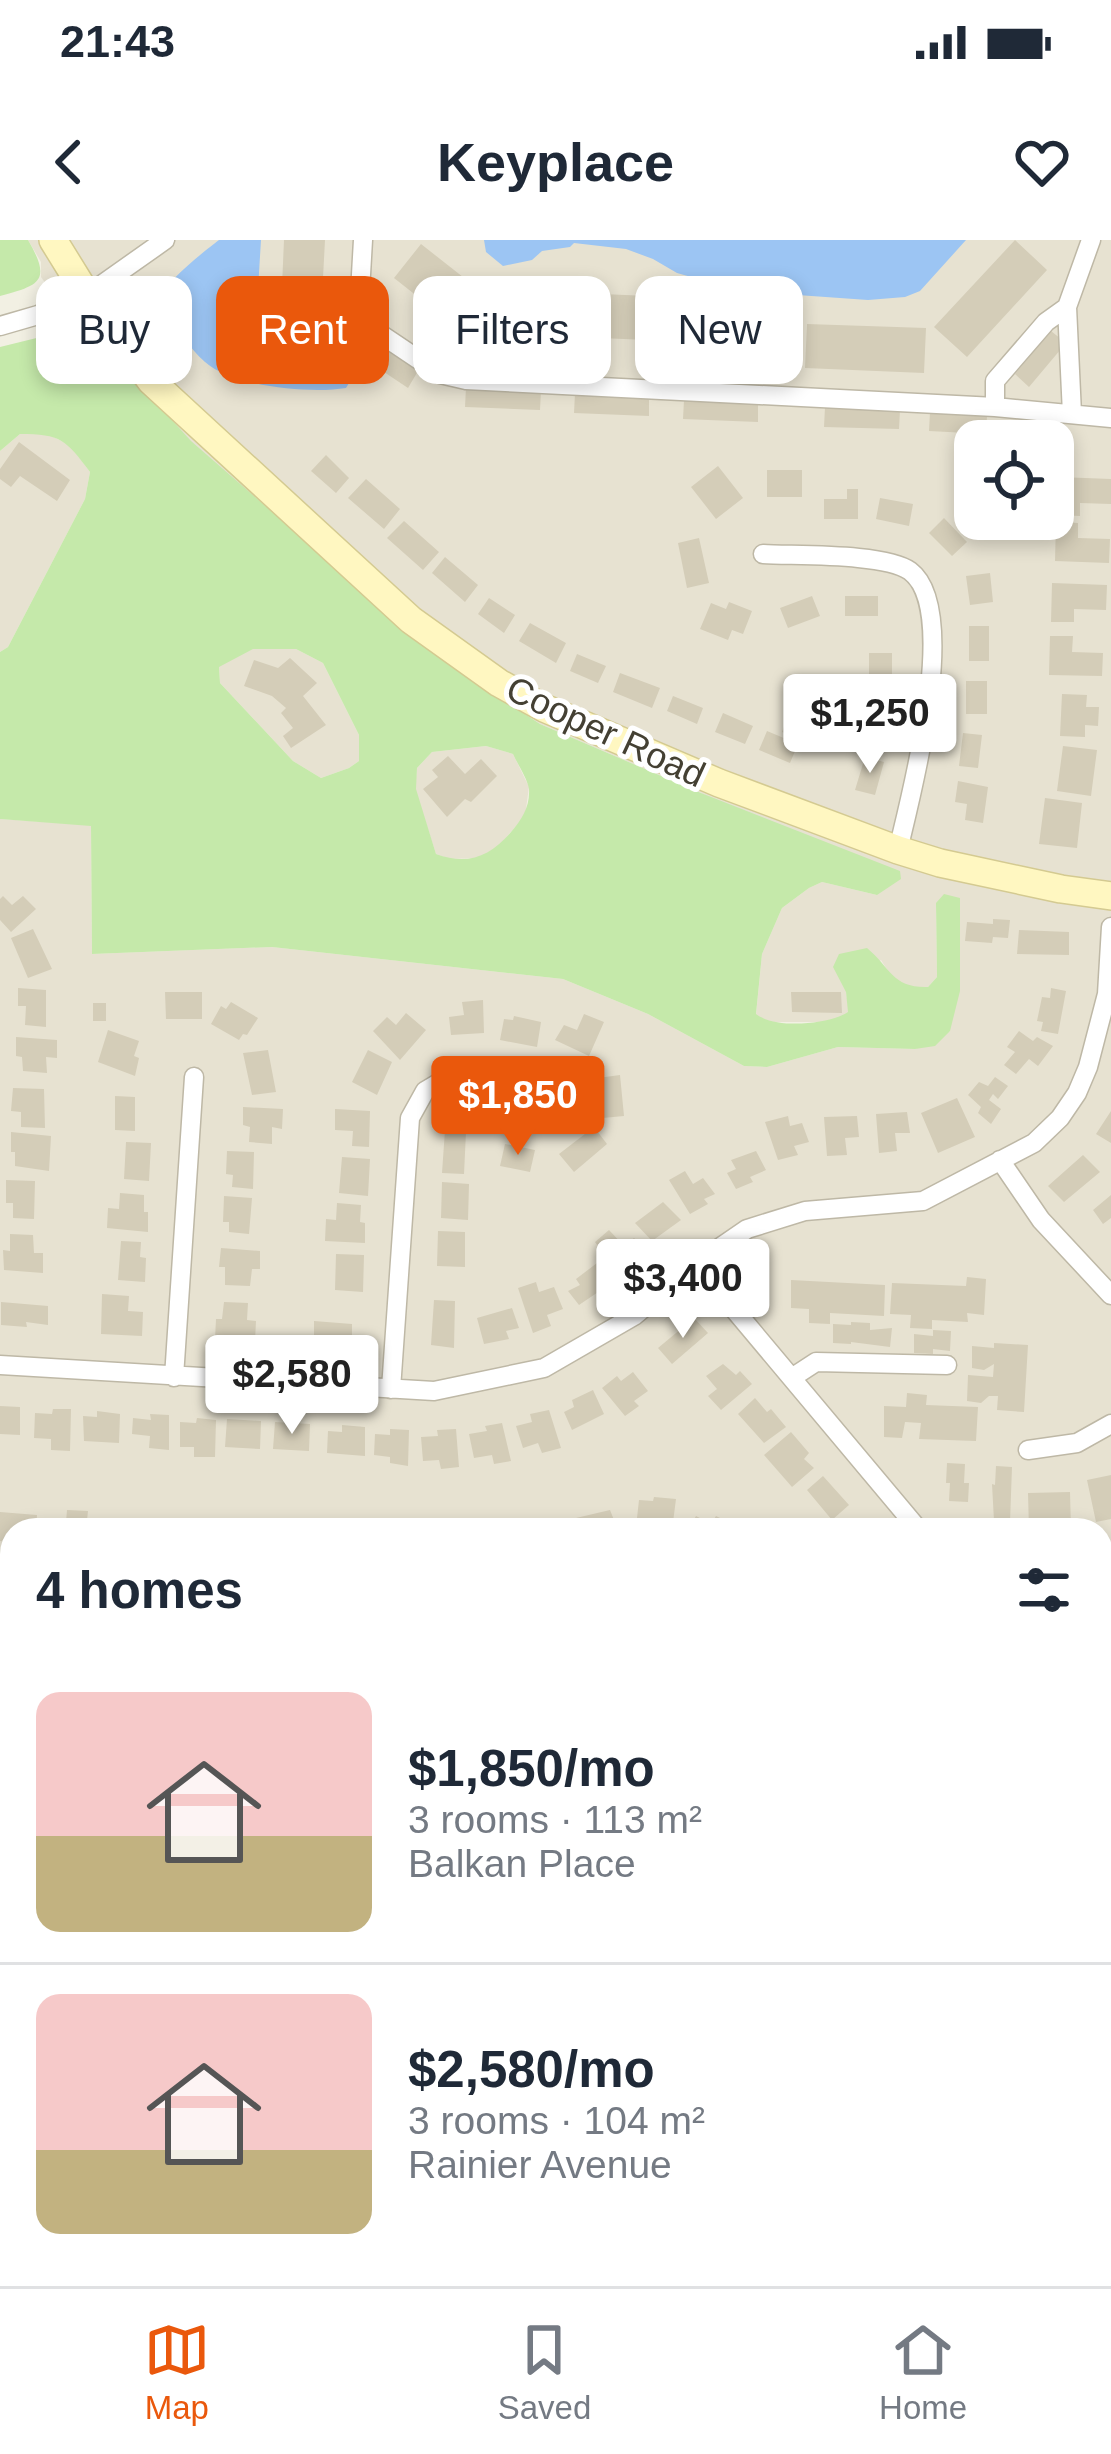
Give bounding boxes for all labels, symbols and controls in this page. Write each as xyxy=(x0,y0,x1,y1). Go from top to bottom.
text: 21:43 xyxy=(60,16,175,67)
icon: back xyxy=(36,129,102,195)
icon: heart xyxy=(1009,129,1075,195)
text: Keyplace xyxy=(437,132,674,192)
chip: Buy xyxy=(36,276,192,384)
chip: Rent xyxy=(216,276,389,384)
chip: Filters xyxy=(413,276,611,384)
chip: New xyxy=(635,276,803,384)
map controls xyxy=(954,420,1074,540)
button: locate xyxy=(954,420,1074,540)
street label: Cooper Road xyxy=(500,668,711,795)
pin: $1,250 xyxy=(772,674,968,776)
text: $1,250 xyxy=(810,691,930,734)
pin: $1,850 xyxy=(420,1056,616,1158)
text: $1,850 xyxy=(458,1073,578,1116)
pin: $3,400 xyxy=(585,1239,781,1341)
text: $3,400 xyxy=(623,1256,743,1299)
pin: $2,580 xyxy=(194,1335,390,1437)
text: $2,580 xyxy=(232,1352,352,1395)
icon: filters xyxy=(1011,1557,1077,1623)
text: 4 homes xyxy=(36,1562,243,1619)
icon: home xyxy=(132,1740,276,1884)
text: $1,850/mo xyxy=(408,1740,655,1797)
text: 3 rooms · 113 m² xyxy=(408,1798,702,1841)
text: Balkan Place xyxy=(408,1842,636,1885)
text: $2,580/mo xyxy=(408,2041,655,2098)
icon: home xyxy=(132,2042,276,2186)
text: 3 rooms · 104 m² xyxy=(408,2099,705,2142)
text: Rainier Avenue xyxy=(408,2143,672,2186)
tab: Map xyxy=(144,2317,210,2427)
tab: Saved xyxy=(498,2317,591,2427)
tab: Home xyxy=(879,2317,967,2427)

